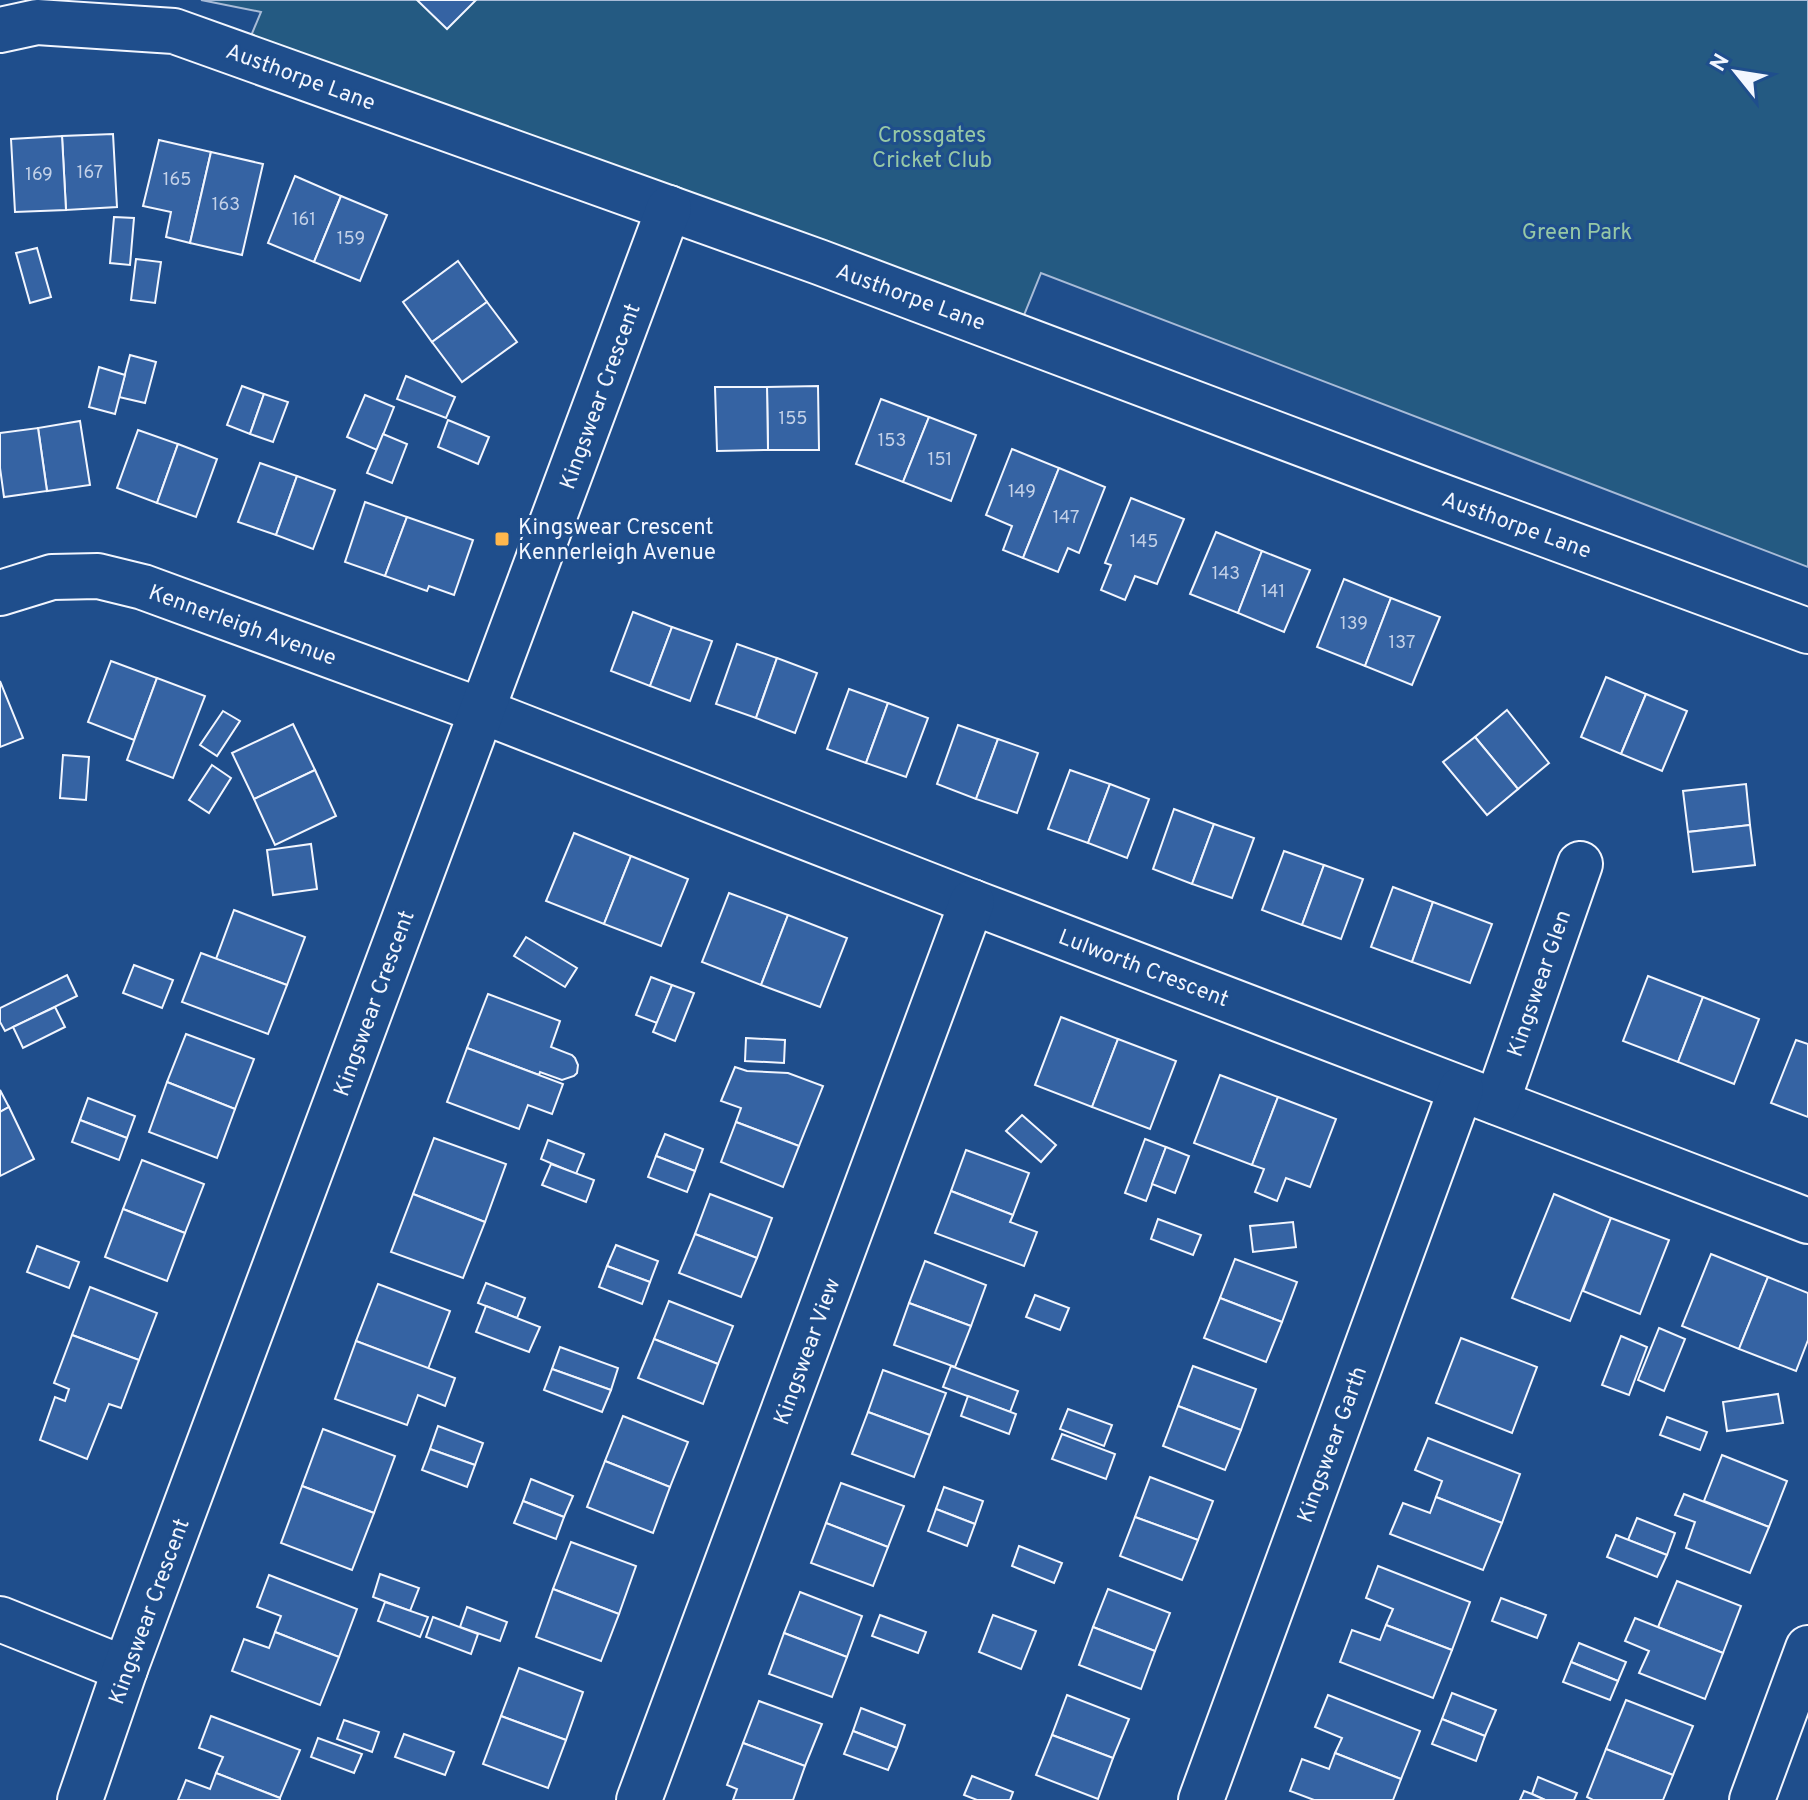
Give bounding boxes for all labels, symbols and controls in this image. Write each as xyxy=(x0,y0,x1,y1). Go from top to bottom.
north arrow xyxy=(1696,32,1776,112)
street label: Austhorpe Lane xyxy=(222,39,379,118)
text: N xyxy=(1705,50,1736,77)
park label: Crossgates Cricket Club xyxy=(872,123,992,175)
house number: 167 xyxy=(77,162,103,185)
house number: 169 xyxy=(25,164,53,187)
house number: 165 xyxy=(163,169,191,192)
house number: 163 xyxy=(212,194,240,217)
house number: 161 xyxy=(292,209,316,232)
park label: Green Park xyxy=(1522,220,1632,247)
house number: 159 xyxy=(337,228,365,251)
street label: Austhorpe Lane xyxy=(832,259,989,338)
street label: Kingswear Crescent xyxy=(555,300,648,493)
house number: 155 xyxy=(778,408,808,431)
house number: 153 xyxy=(878,430,906,453)
house number: 151 xyxy=(928,449,952,472)
house number: 149 xyxy=(1008,481,1036,504)
street label: Austhorpe Lane xyxy=(1438,487,1595,566)
house number: 147 xyxy=(1053,507,1079,530)
place label: Kingswear Crescent Kennerleigh Avenue xyxy=(518,515,716,567)
marker: Kingswear Crescent Kennerleigh Avenue xyxy=(493,530,511,548)
house number: 145 xyxy=(1130,531,1158,554)
house number: 143 xyxy=(1212,563,1240,586)
street label: Kennerleigh Avenue xyxy=(145,580,340,673)
house number: 141 xyxy=(1261,581,1285,604)
house number: 139 xyxy=(1340,613,1368,636)
house number: 137 xyxy=(1389,632,1415,655)
street label: Kingswear Crescent xyxy=(329,907,422,1100)
street label: Kingswear Glen xyxy=(1503,907,1578,1061)
street label: Lulworth Crescent xyxy=(1054,924,1232,1014)
street label: Kingswear View xyxy=(769,1275,847,1429)
street label: Kingswear Garth xyxy=(1293,1363,1374,1527)
street label: Kingswear Crescent xyxy=(104,1515,197,1708)

